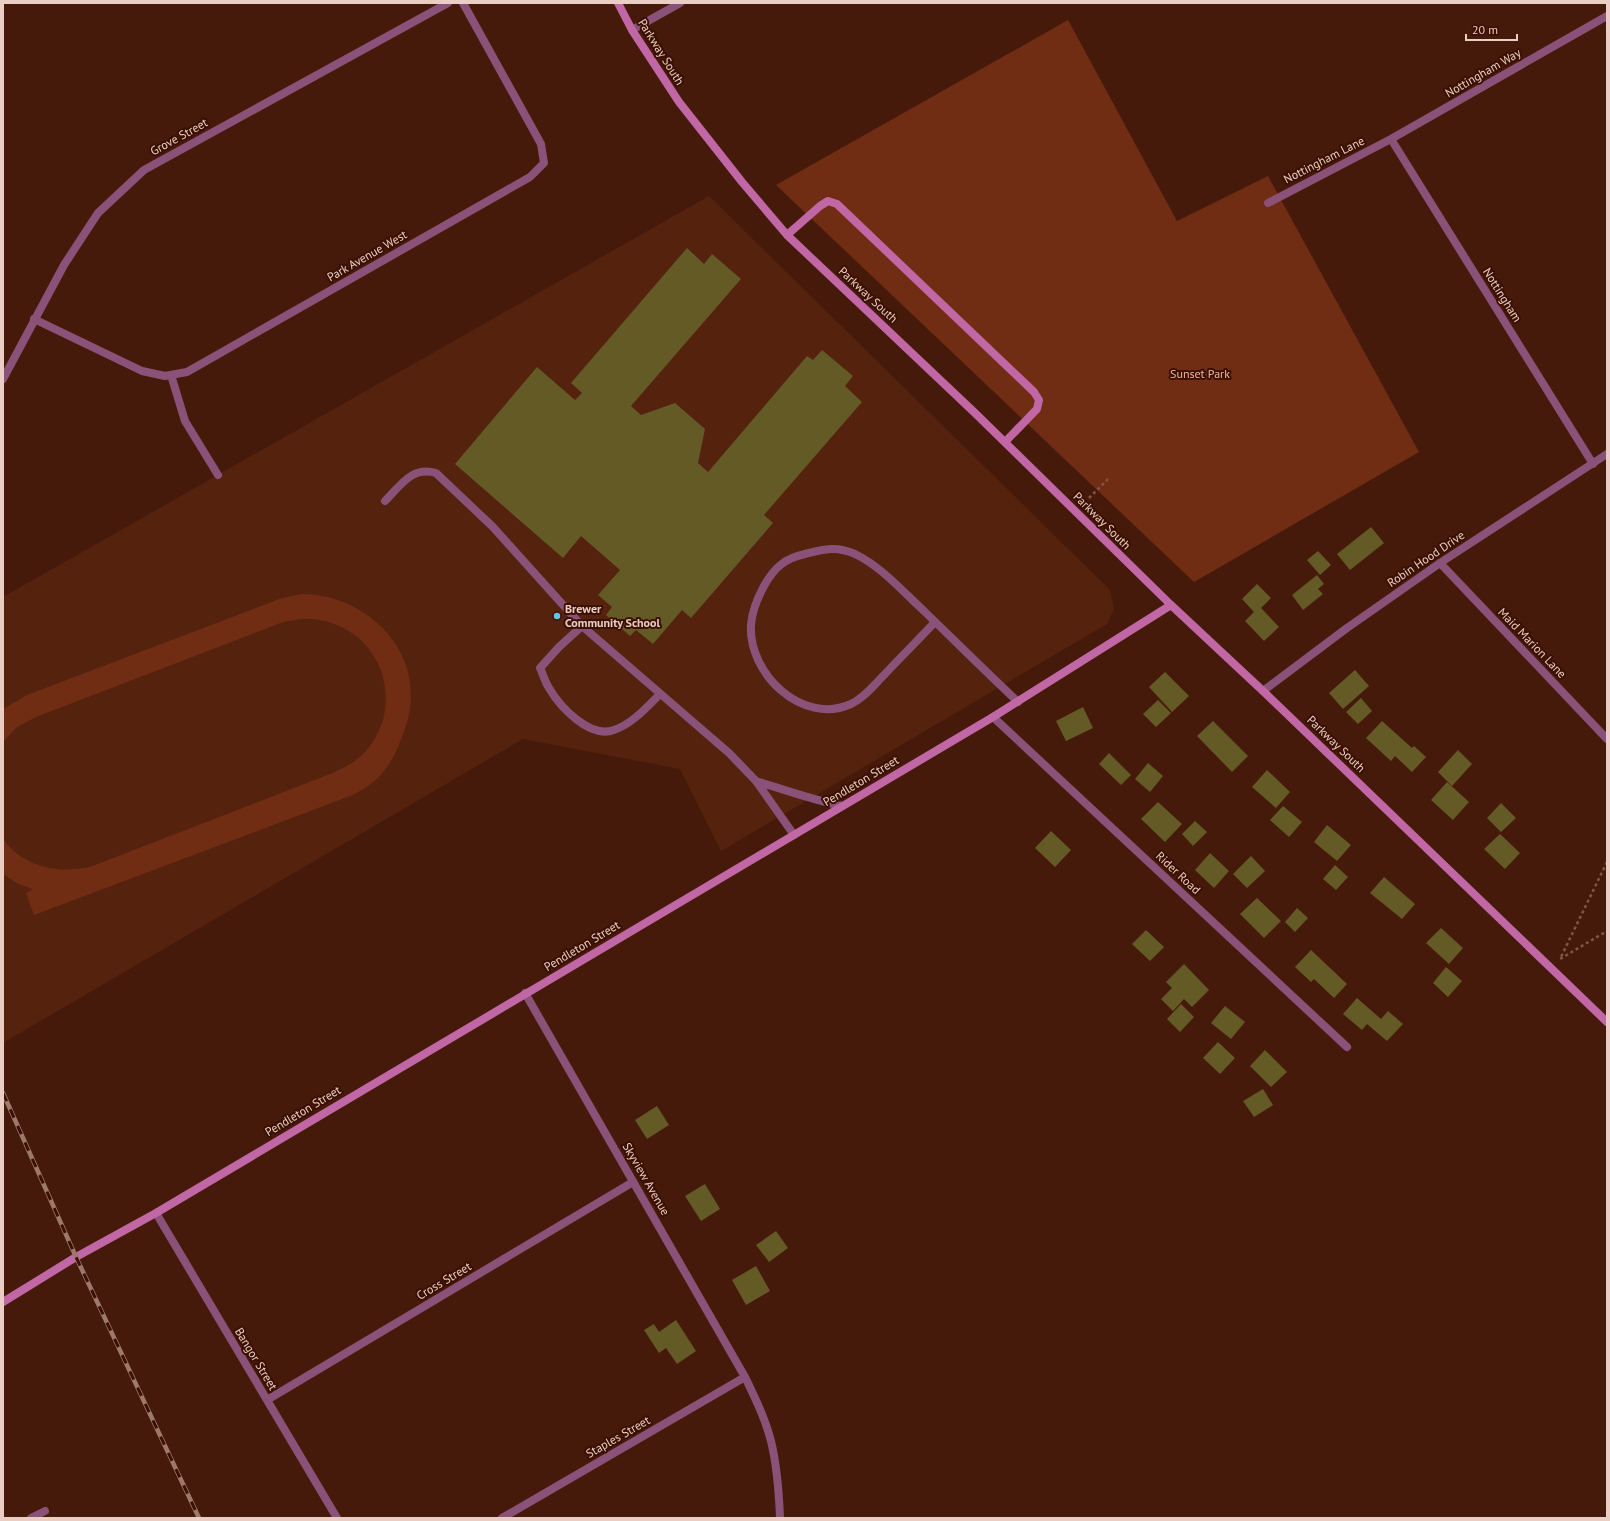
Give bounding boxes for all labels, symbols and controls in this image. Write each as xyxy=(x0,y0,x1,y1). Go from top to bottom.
street label: Parkway South xyxy=(635,16,688,88)
scale bar xyxy=(1466,16,1517,42)
text: 20 m xyxy=(1472,22,1498,37)
street label: Nottingham Way xyxy=(1442,45,1524,100)
street label: Grove Street xyxy=(147,115,210,158)
street label: Nottingham Lane xyxy=(1281,133,1367,186)
street label: Park Avenue West xyxy=(324,227,409,284)
street label: Parkway South xyxy=(836,264,901,326)
street label: Nottingham xyxy=(1480,265,1525,325)
park label: Sunset Park xyxy=(1170,366,1230,381)
street label: Parkway South xyxy=(1070,489,1134,553)
street label: Robin Hood Drive xyxy=(1384,527,1467,590)
place label: Brewer Community School xyxy=(565,601,661,630)
street label: Maid Marion Lane xyxy=(1495,604,1570,681)
marker: Brewer Community School xyxy=(552,611,562,621)
street label: Parkway South xyxy=(1304,712,1369,775)
street label: Pendleton Street xyxy=(820,752,901,809)
street label: Rider Road xyxy=(1153,848,1204,897)
street label: Pendleton Street xyxy=(541,917,622,974)
street label: Pendleton Street xyxy=(262,1082,343,1139)
street label: Skyview Avenue xyxy=(620,1140,673,1218)
street label: Cross Street xyxy=(414,1258,474,1303)
street label: Bangor Street xyxy=(232,1325,281,1393)
street label: Staples Street xyxy=(583,1412,652,1461)

